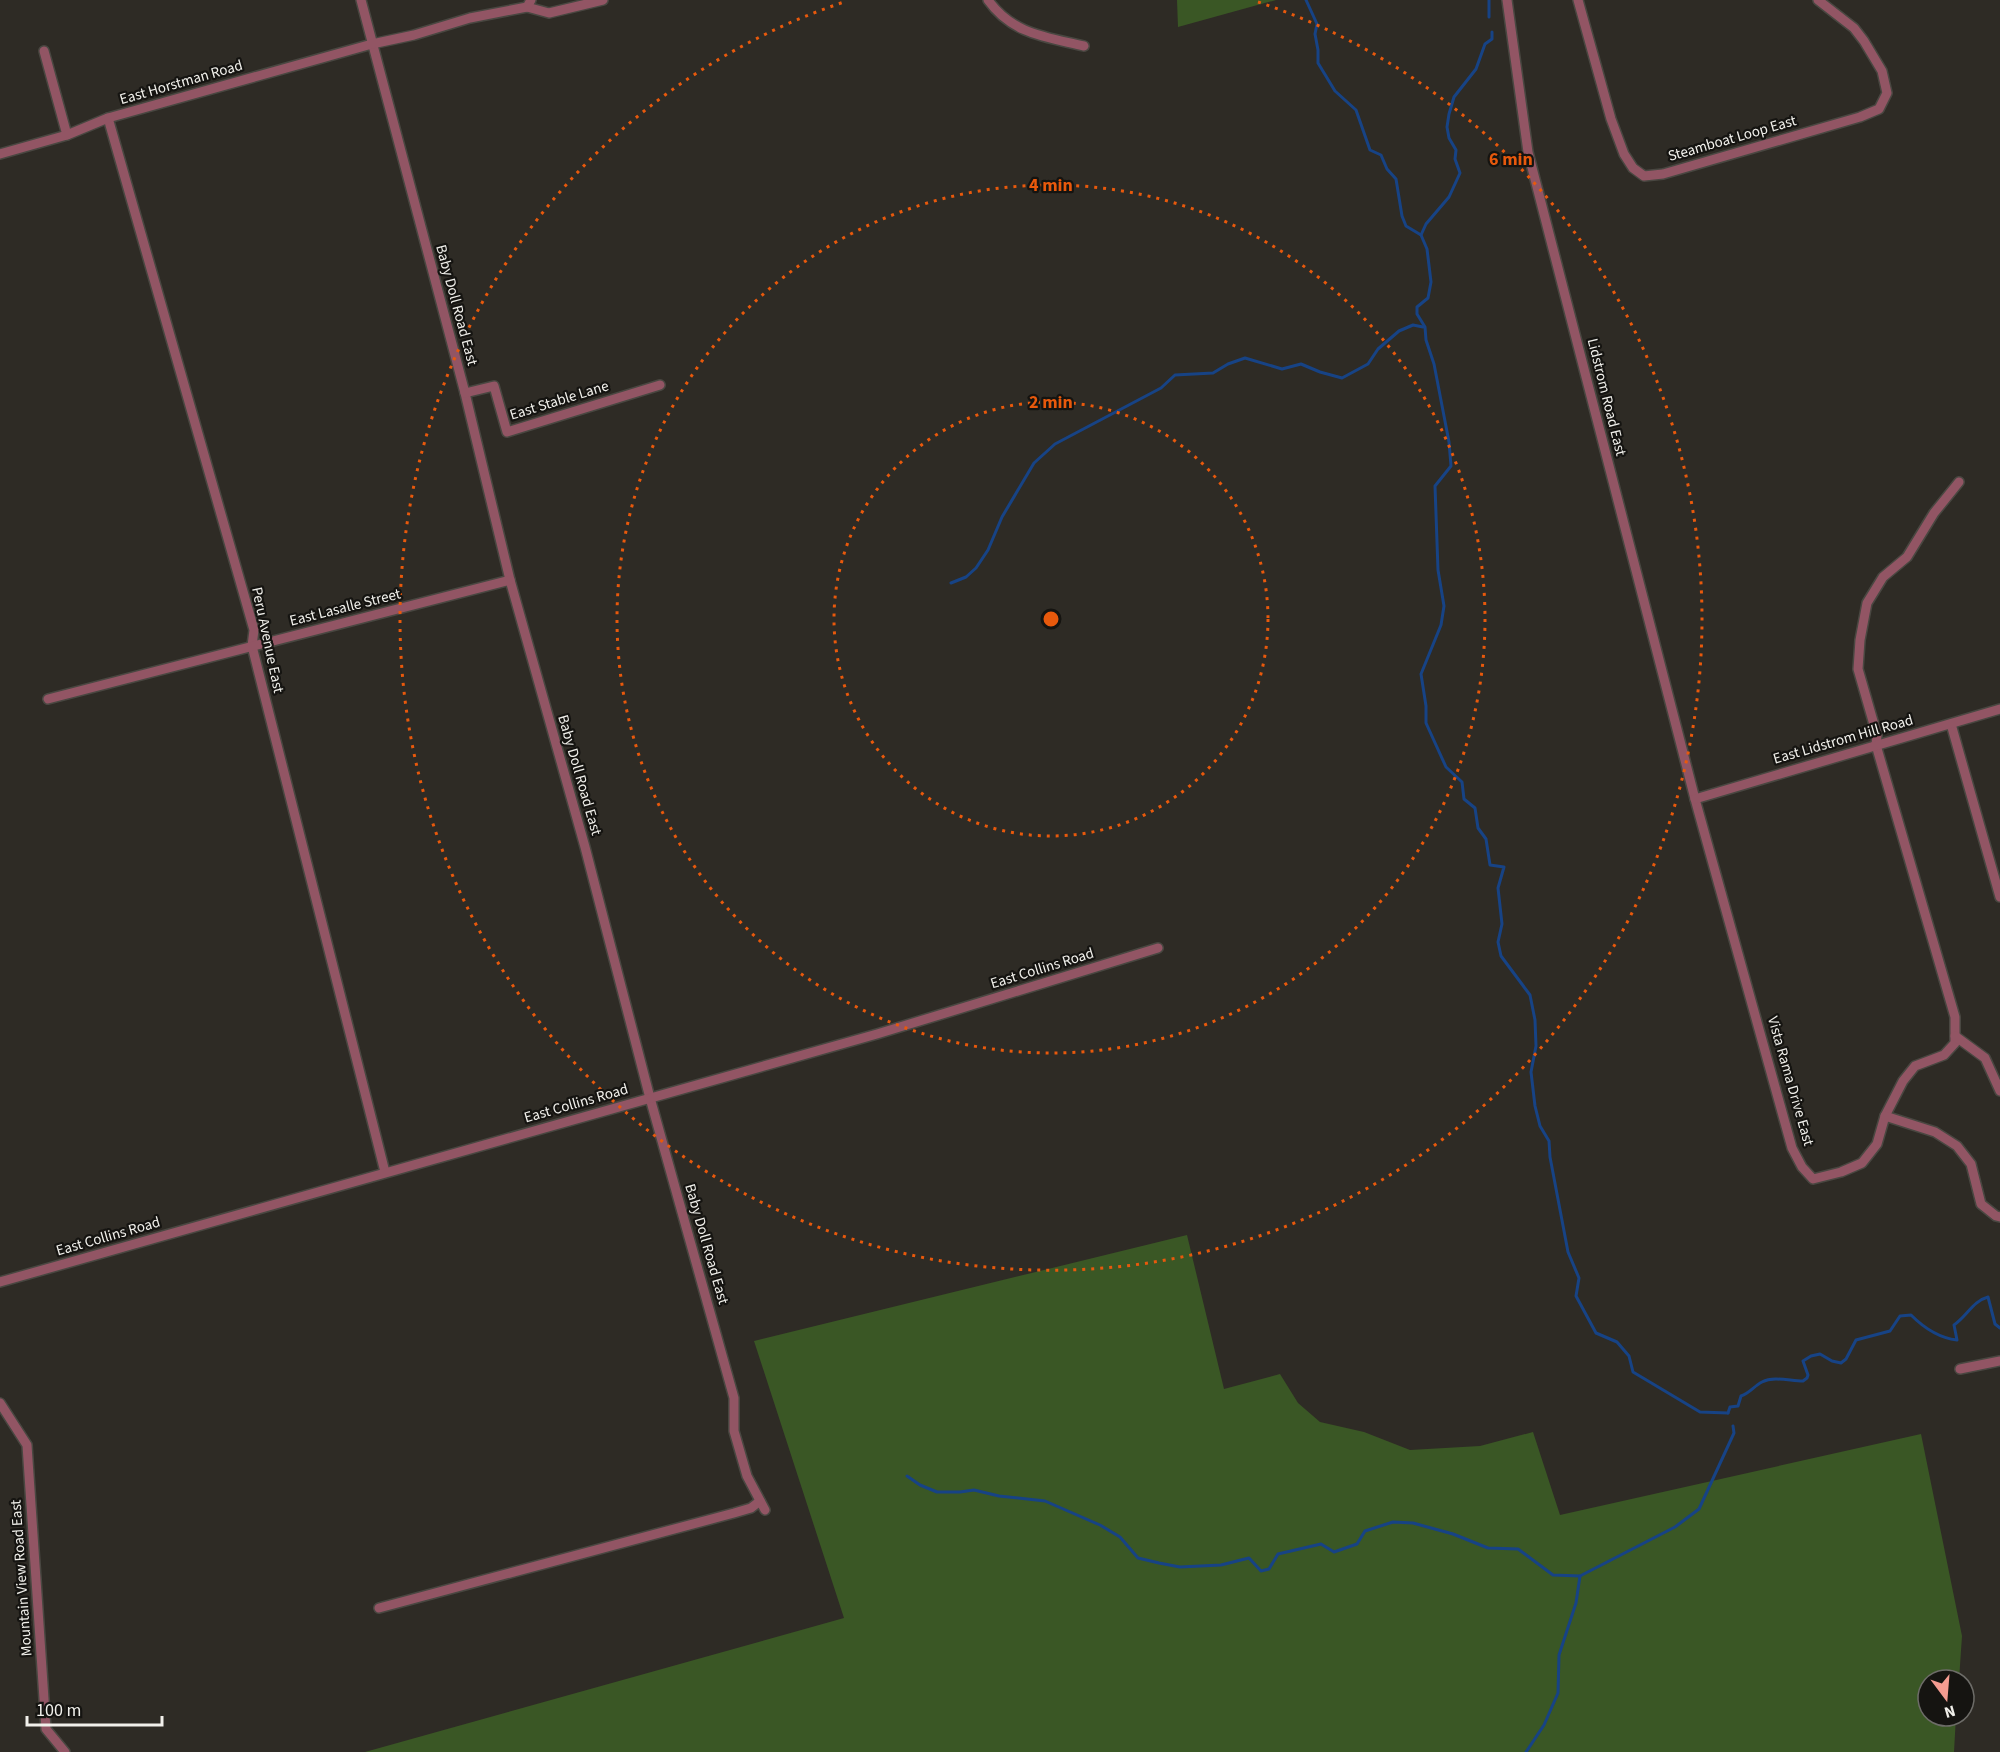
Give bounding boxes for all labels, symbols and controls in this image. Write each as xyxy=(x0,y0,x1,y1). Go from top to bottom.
street label: East Horstman Road xyxy=(117,55,245,110)
street label: Steamboat Loop East xyxy=(1666,110,1799,167)
text: 6 min xyxy=(1489,147,1533,172)
text: 4 min xyxy=(1029,173,1073,198)
street label: Baby Doll Road East xyxy=(430,242,483,368)
street label: Lidstrom Road East xyxy=(1582,336,1631,458)
street label: East Stable Lane xyxy=(507,375,611,426)
text: 2 min xyxy=(1029,390,1073,415)
street label: East Lasalle Street xyxy=(287,584,403,631)
street label: Peru Avenue East xyxy=(246,585,289,695)
centre of rings xyxy=(1041,609,1061,629)
street label: East Lidstrom Hill Road xyxy=(1771,709,1916,770)
street label: Baby Doll Road East xyxy=(552,712,607,838)
street label: East Collins Road xyxy=(988,943,1096,994)
street label: Vista Rama Drive East xyxy=(1762,1014,1819,1148)
street label: East Collins Road xyxy=(522,1079,631,1128)
street label: Baby Doll Road East xyxy=(679,1181,734,1307)
street label: East Collins Road xyxy=(54,1212,163,1261)
street label: Mountain View Road East xyxy=(6,1499,37,1657)
north arrow xyxy=(1916,1668,1976,1728)
scale bar xyxy=(27,1689,162,1727)
text: 100 m xyxy=(36,1698,81,1723)
text: N xyxy=(1942,1699,1958,1723)

